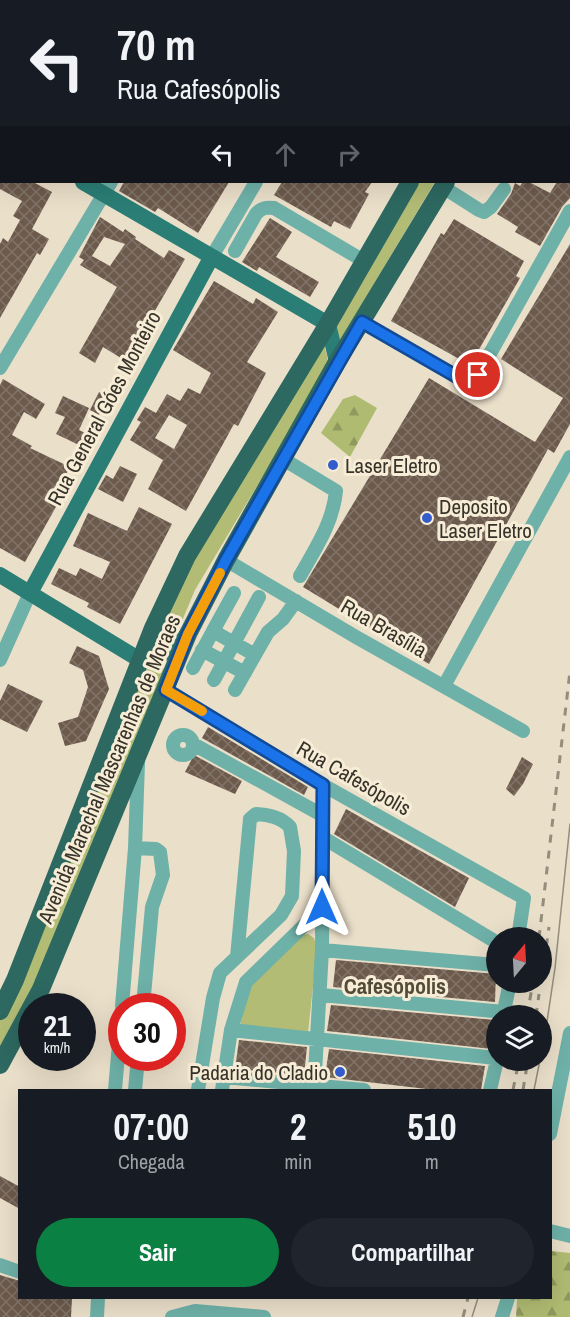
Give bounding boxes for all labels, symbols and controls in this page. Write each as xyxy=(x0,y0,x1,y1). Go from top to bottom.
text: 70 m xyxy=(117,17,196,73)
icon: left xyxy=(18,24,96,102)
text: Rua Cafesópolis xyxy=(117,71,281,107)
icon: left xyxy=(206,138,239,171)
icon: ahead xyxy=(269,138,302,171)
icon: right xyxy=(332,138,365,171)
street label: Rua General Góes Monteiro xyxy=(40,306,168,510)
pin xyxy=(452,349,503,400)
icon: arrive xyxy=(461,358,494,391)
place label: Laser Eletro xyxy=(345,451,438,480)
marker: Laser Eletro xyxy=(326,458,340,472)
place label: Deposito Laser Eletro xyxy=(439,492,532,545)
marker: Deposito Laser Eletro xyxy=(420,511,434,525)
street label: Rua Brasília xyxy=(336,592,433,664)
street label: Avenida Marechal Mascarenhas de Moraes xyxy=(30,610,187,929)
street label: Rua Cafesópolis xyxy=(292,734,416,822)
position arrow xyxy=(290,875,354,939)
north arrow xyxy=(486,927,552,993)
map controls xyxy=(486,927,552,1071)
district label: Cafesópolis xyxy=(344,971,446,1001)
speed limit sign: 30 xyxy=(108,993,186,1071)
text: 21 xyxy=(43,1005,71,1045)
button: layers xyxy=(486,1005,552,1071)
text: km/h xyxy=(44,1037,70,1058)
place label: Padaria do Cladio xyxy=(189,1058,328,1087)
marker: Padaria do Cladio xyxy=(333,1065,347,1079)
text: 07:00 xyxy=(113,1103,189,1151)
text: 2 xyxy=(290,1103,306,1151)
text: 510 xyxy=(407,1103,457,1151)
text: Chegada xyxy=(118,1148,185,1175)
text: min xyxy=(284,1148,312,1175)
text: m xyxy=(425,1148,439,1175)
button: Sair xyxy=(36,1218,279,1287)
button: Compartilhar xyxy=(291,1218,534,1287)

